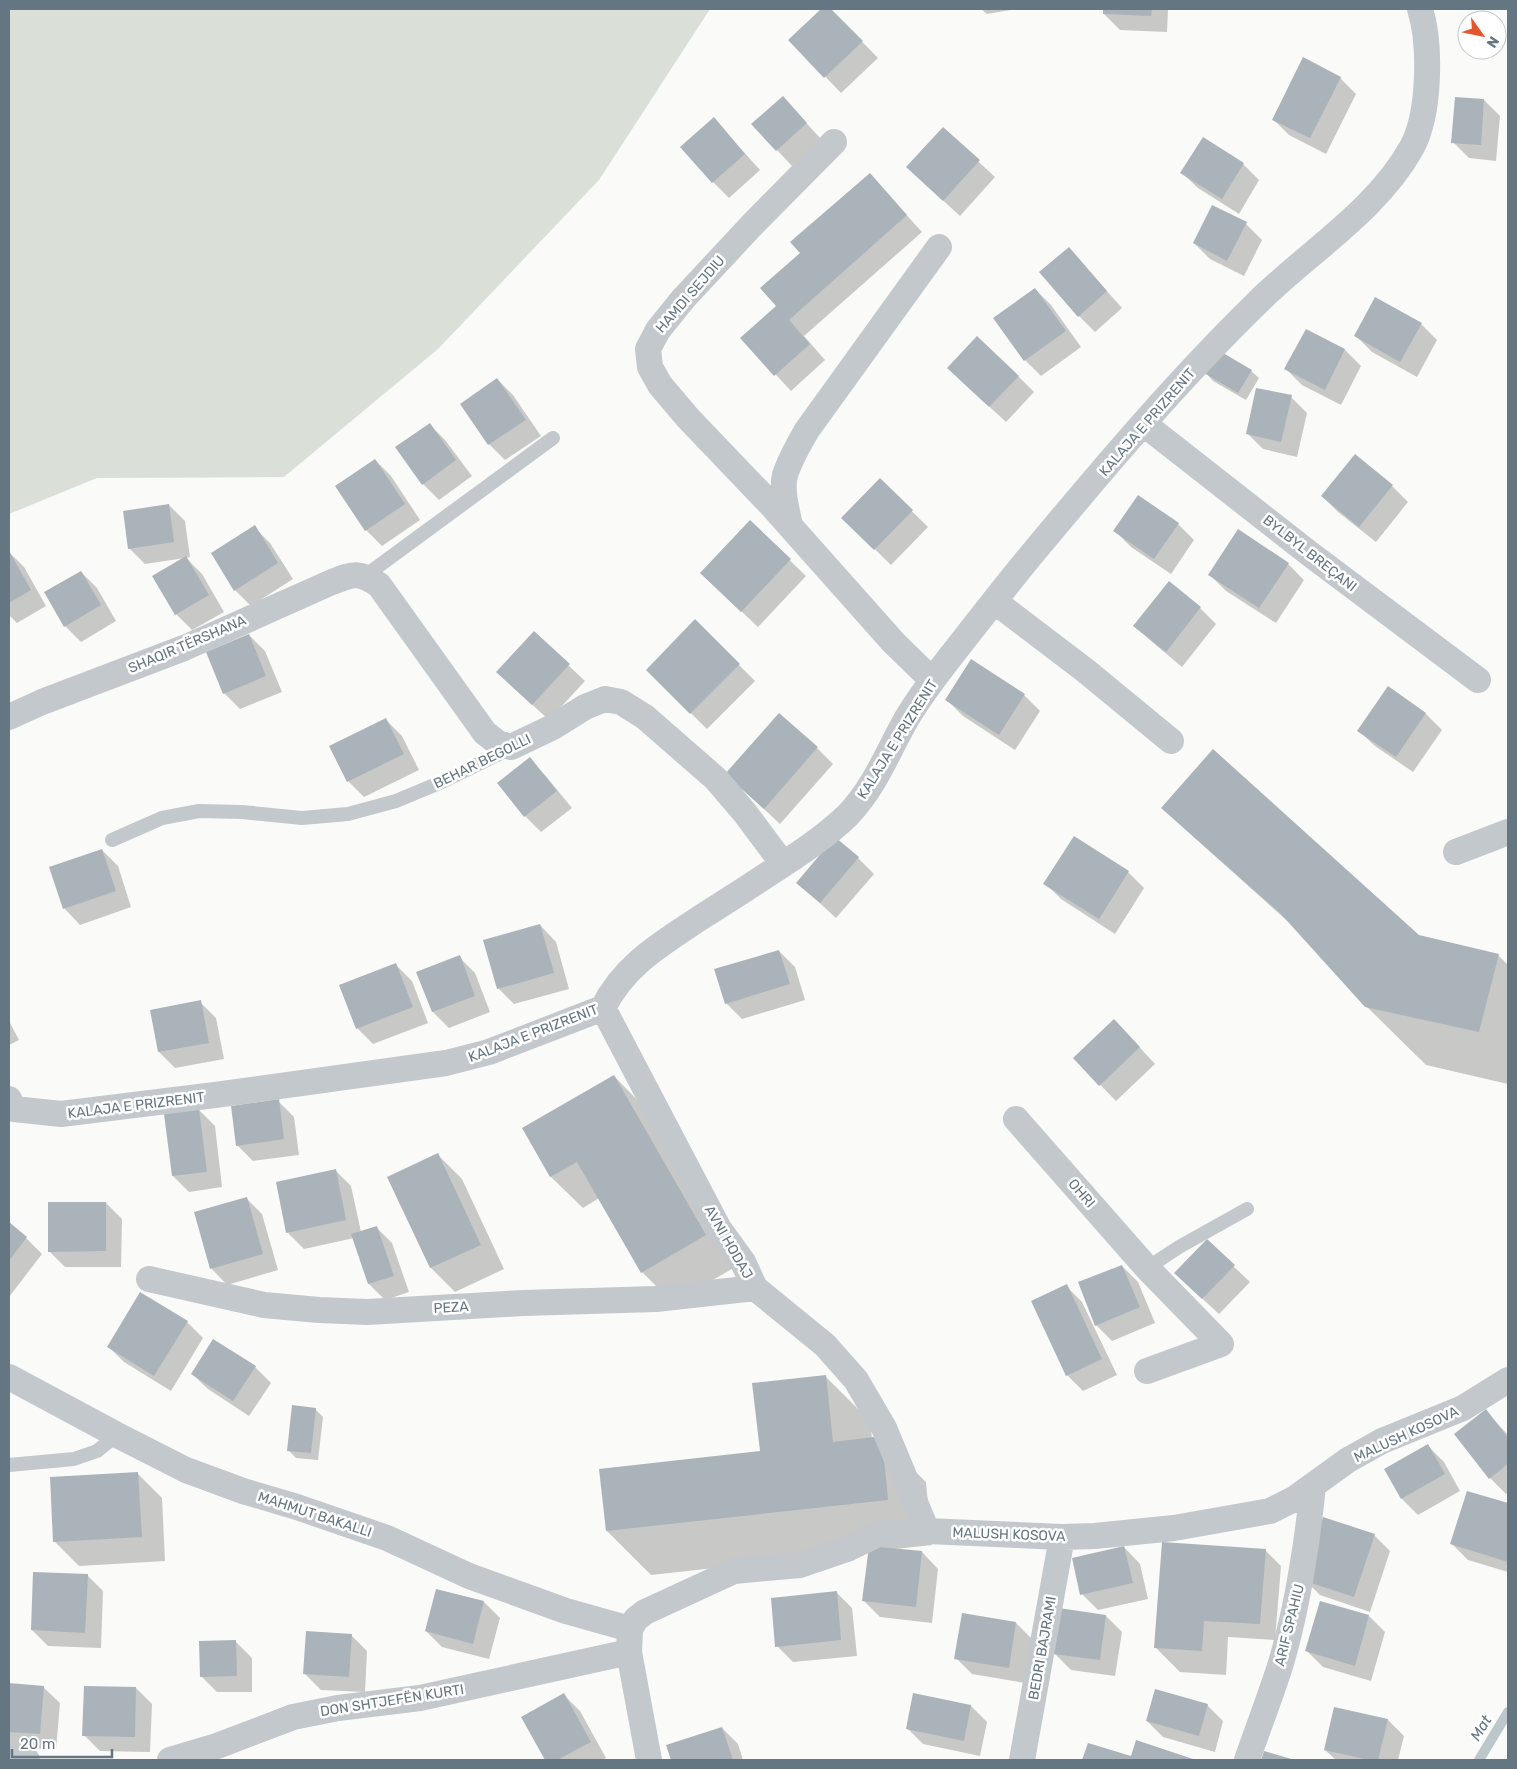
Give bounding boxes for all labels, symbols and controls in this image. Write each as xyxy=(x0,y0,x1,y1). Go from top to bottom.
north arrow xyxy=(1457,10,1507,60)
text: N xyxy=(1483,33,1502,51)
street label: HAMDI SEJDIU xyxy=(652,252,729,336)
street label: KALAJA E PRIZRENIT xyxy=(1096,365,1199,480)
street label: BYLBYL BREÇANI xyxy=(1259,512,1360,595)
street label: SHAQIR TËRSHANA xyxy=(126,612,249,677)
street label: KALAJA E PRIZRENIT xyxy=(854,676,941,802)
street label: BEHAR BEGOLLI xyxy=(431,731,534,792)
street label: KALAJA E PRIZRENIT xyxy=(466,1001,600,1066)
street label: KALAJA E PRIZRENIT xyxy=(67,1089,205,1122)
street label: OHRI xyxy=(1065,1175,1099,1211)
street label: AVNI HODAJ xyxy=(701,1203,756,1282)
street label: PEZA xyxy=(433,1298,470,1317)
street label: MALUSH KOSOVA xyxy=(1351,1403,1462,1466)
street label: MAHMUT BAKALLI xyxy=(256,1488,374,1541)
street label: MALUSH KOSOVA xyxy=(952,1524,1066,1545)
street label: ARIF SPAHIU xyxy=(1271,1582,1308,1668)
street label: BEDRI BAJRAMI xyxy=(1025,1595,1060,1701)
street label: DON SHTJEFËN KURTI xyxy=(319,1681,465,1720)
water label: Mat xyxy=(1466,1712,1496,1744)
scale bar xyxy=(12,1726,112,1758)
text: 20 m xyxy=(20,1735,55,1753)

